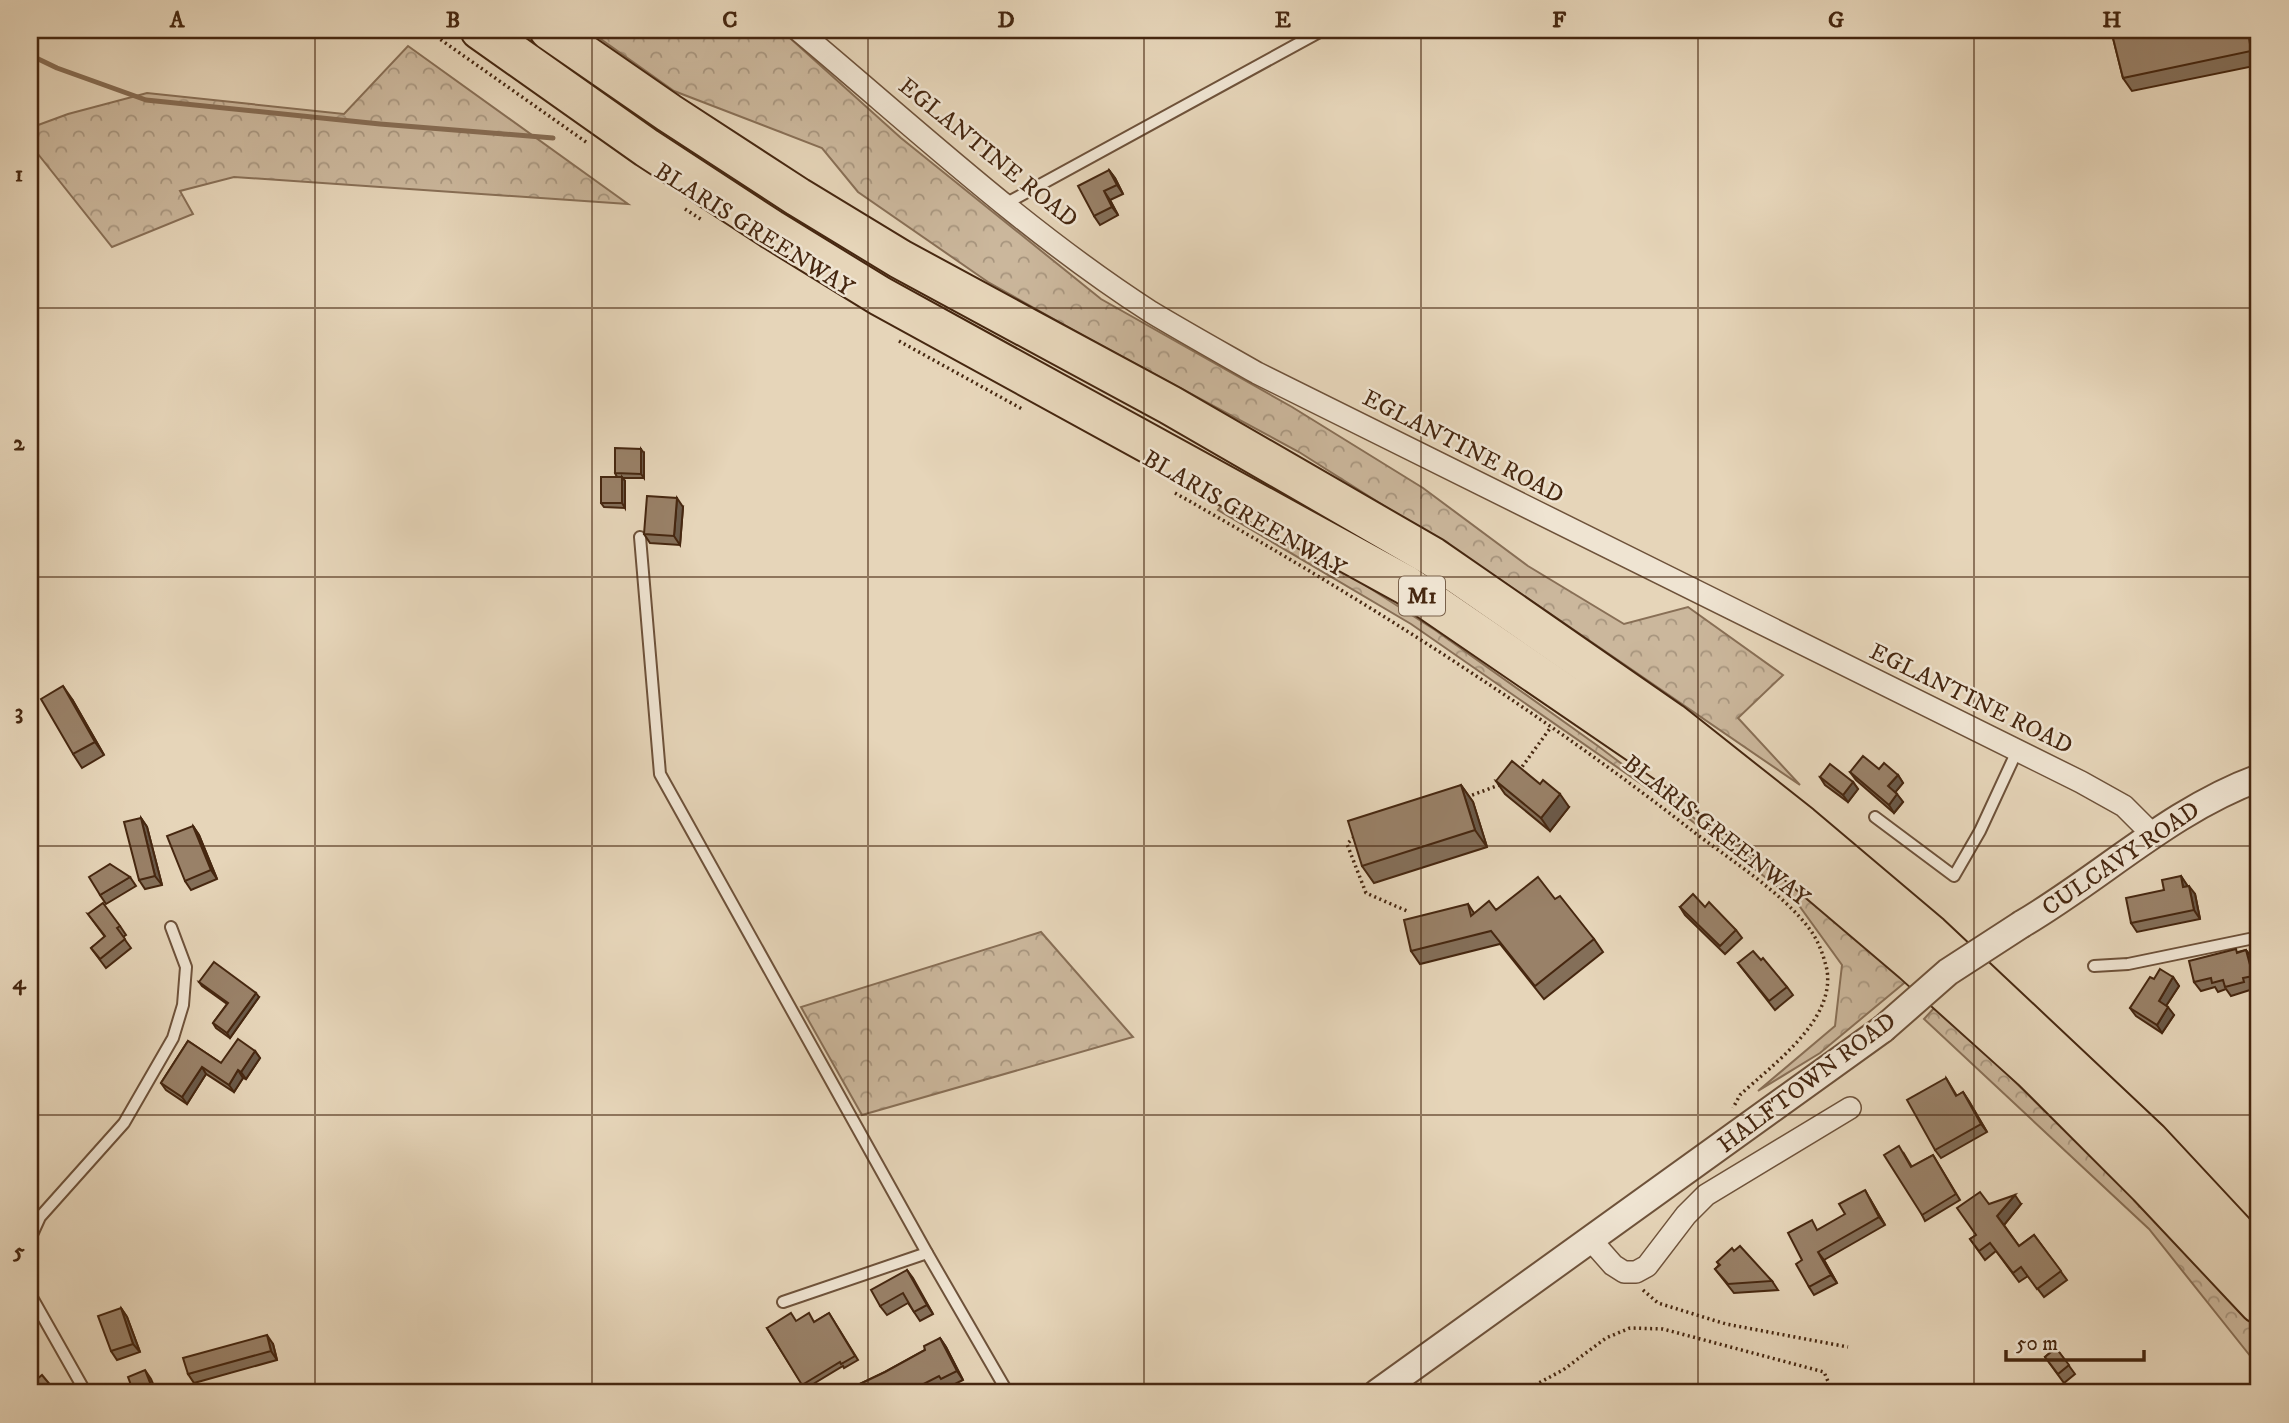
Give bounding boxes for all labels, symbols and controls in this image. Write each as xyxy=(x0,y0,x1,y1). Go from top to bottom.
text: A xyxy=(169,6,186,35)
text: B xyxy=(446,6,460,35)
text: C xyxy=(722,6,738,35)
text: D xyxy=(997,6,1015,35)
text: E xyxy=(1275,6,1291,35)
text: F xyxy=(1552,6,1567,35)
text: G xyxy=(1828,6,1844,35)
text: H xyxy=(2102,6,2122,35)
street label: EGLANTINE ROAD xyxy=(892,71,1084,235)
street label: BLARIS GREENWAY xyxy=(649,157,860,304)
text: 1 xyxy=(15,160,23,189)
street label: EGLANTINE ROAD xyxy=(1357,383,1569,511)
text: 2 xyxy=(13,429,25,458)
street label: BLARIS GREENWAY xyxy=(1137,444,1352,585)
road number: M1 xyxy=(1399,576,1445,616)
street label: EGLANTINE ROAD xyxy=(1865,637,2077,761)
text: 3 xyxy=(15,698,23,727)
street label: BLARIS GREENWAY xyxy=(1616,749,1816,914)
street label: CULCAVY ROAD xyxy=(2036,795,2206,923)
text: 4 xyxy=(12,968,27,997)
street label: HALFTOWN ROAD xyxy=(1712,1006,1902,1160)
text: 5 xyxy=(12,1237,25,1266)
scale bar xyxy=(2006,1318,2144,1362)
text: 50 m xyxy=(2016,1331,2058,1357)

